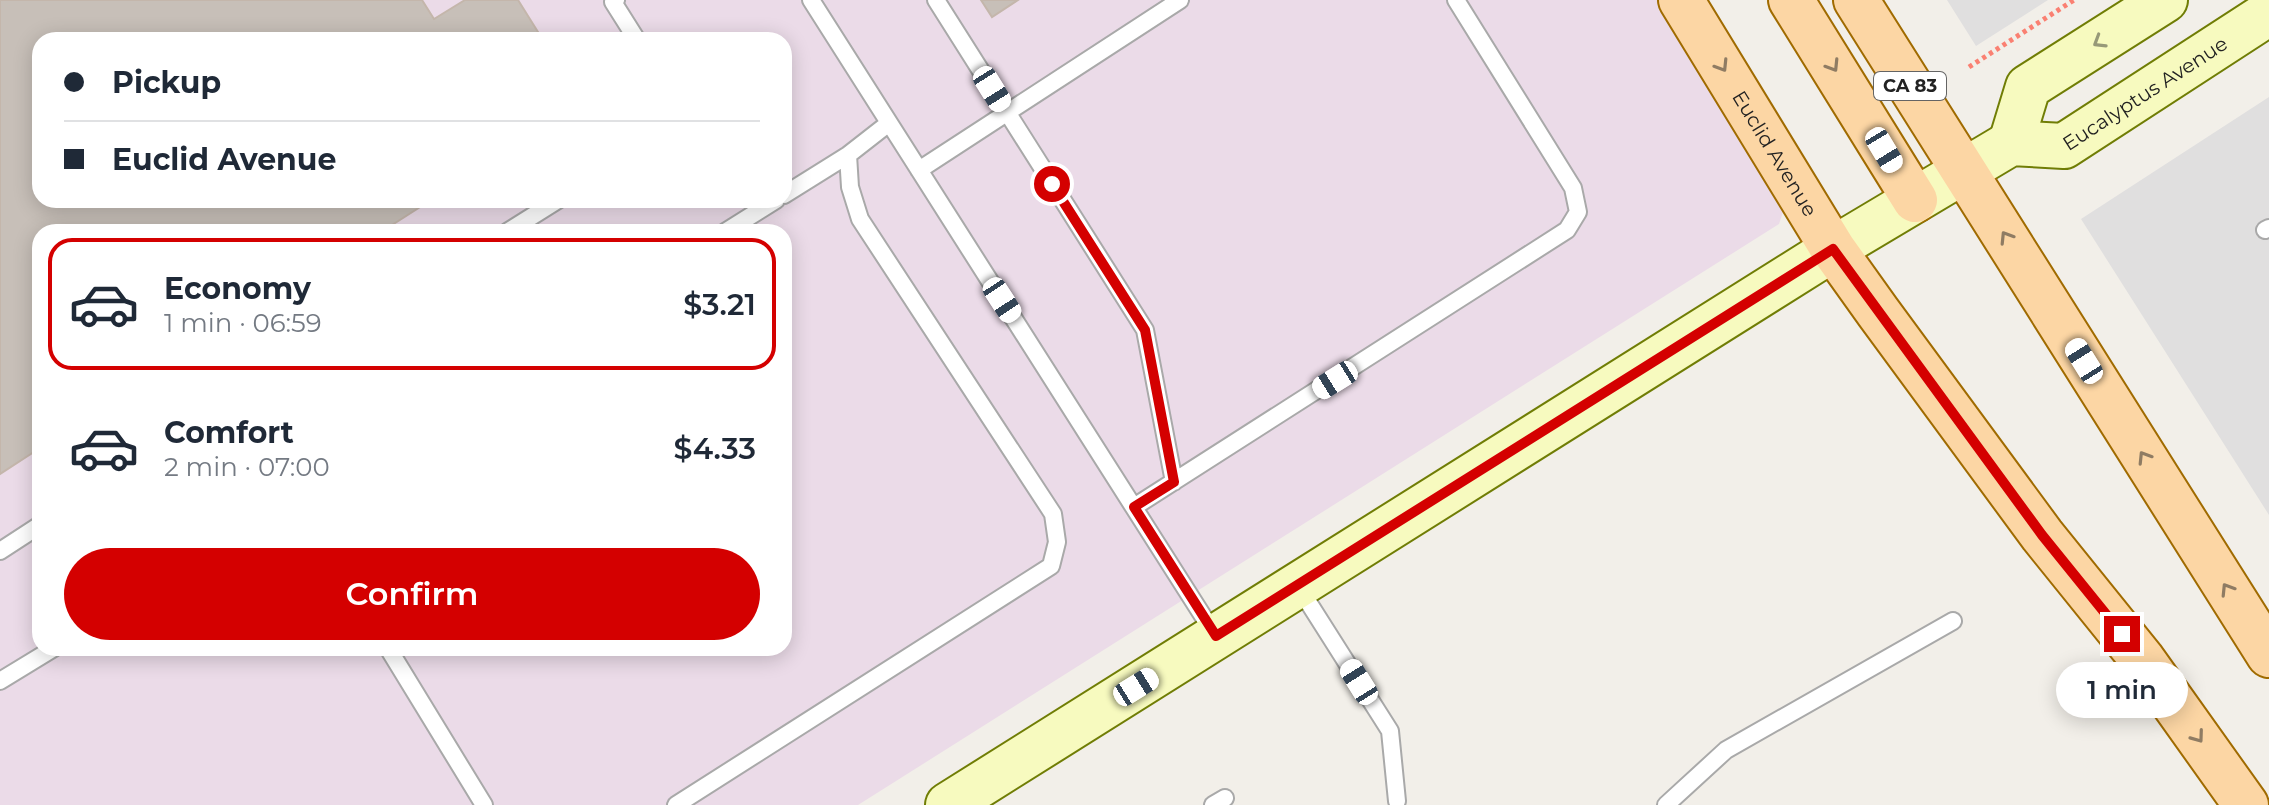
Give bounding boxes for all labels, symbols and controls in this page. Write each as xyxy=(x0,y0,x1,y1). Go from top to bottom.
street label: Eucalyptus Avenue xyxy=(2058,31,2232,156)
one-way arrow xyxy=(2093,32,2108,47)
one-way arrow xyxy=(1713,57,1728,72)
one-way arrow xyxy=(1823,57,1838,72)
car xyxy=(969,62,1015,116)
text: Pickup xyxy=(112,64,221,101)
road number: CA 83 xyxy=(1874,72,1946,100)
street label: Euclid Avenue xyxy=(1727,86,1822,221)
car xyxy=(1861,123,1907,177)
text: Euclid Avenue xyxy=(112,141,336,178)
route start xyxy=(1034,166,1070,202)
one-way arrow xyxy=(2001,231,2016,246)
icon: car xyxy=(68,268,140,340)
text: Economy xyxy=(164,270,311,307)
car xyxy=(979,273,1025,327)
text: $3.21 xyxy=(683,286,756,323)
text: 1 min · 06:59 xyxy=(164,307,322,339)
car xyxy=(2061,334,2107,388)
car xyxy=(1308,357,1362,403)
icon: car xyxy=(68,412,140,484)
text: Comfort xyxy=(164,414,294,451)
text: $4.33 xyxy=(673,430,756,467)
text: 2 min · 07:00 xyxy=(164,451,330,483)
one-way arrow xyxy=(2139,451,2154,466)
button: Confirm xyxy=(64,548,760,640)
one-way arrow xyxy=(2222,583,2237,598)
route end xyxy=(2104,616,2140,652)
car xyxy=(1336,655,1382,709)
callout: 1 min xyxy=(2056,662,2188,718)
car xyxy=(1109,664,1163,710)
text: 1 min xyxy=(2087,674,2157,706)
one-way arrow xyxy=(2188,729,2203,743)

